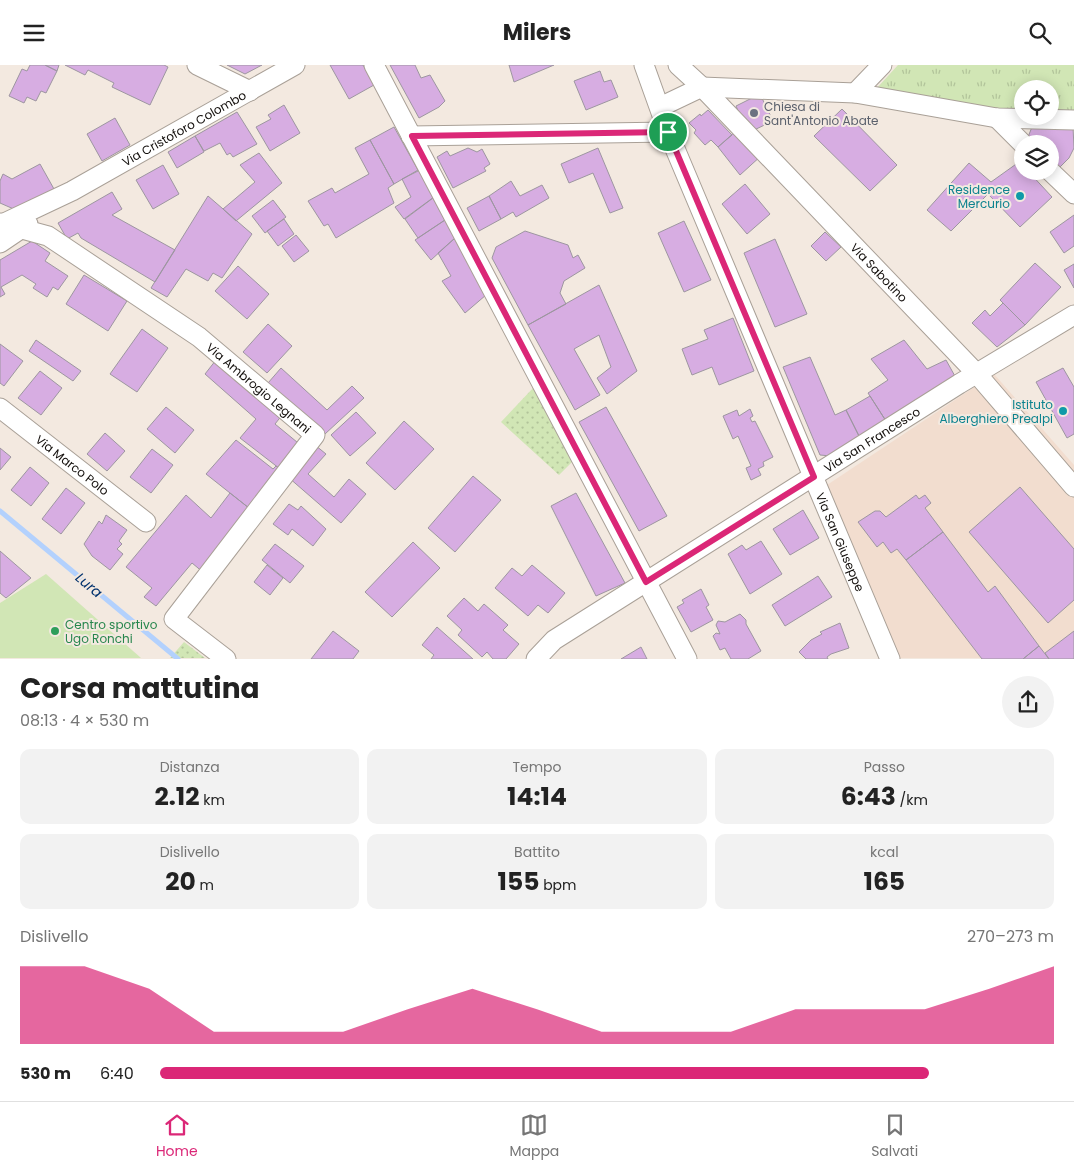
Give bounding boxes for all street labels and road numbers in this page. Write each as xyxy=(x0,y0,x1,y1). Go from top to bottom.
street label: Via Cristoforo Colombo xyxy=(119,86,249,170)
street label: Via Sabotino xyxy=(847,239,912,306)
street label: Via Ambrogio Legnani xyxy=(203,339,315,437)
street label: Via San Francesco xyxy=(820,402,923,476)
street label: Via Marco Polo xyxy=(32,431,113,499)
street label: Via San Giuseppe xyxy=(812,490,869,594)

